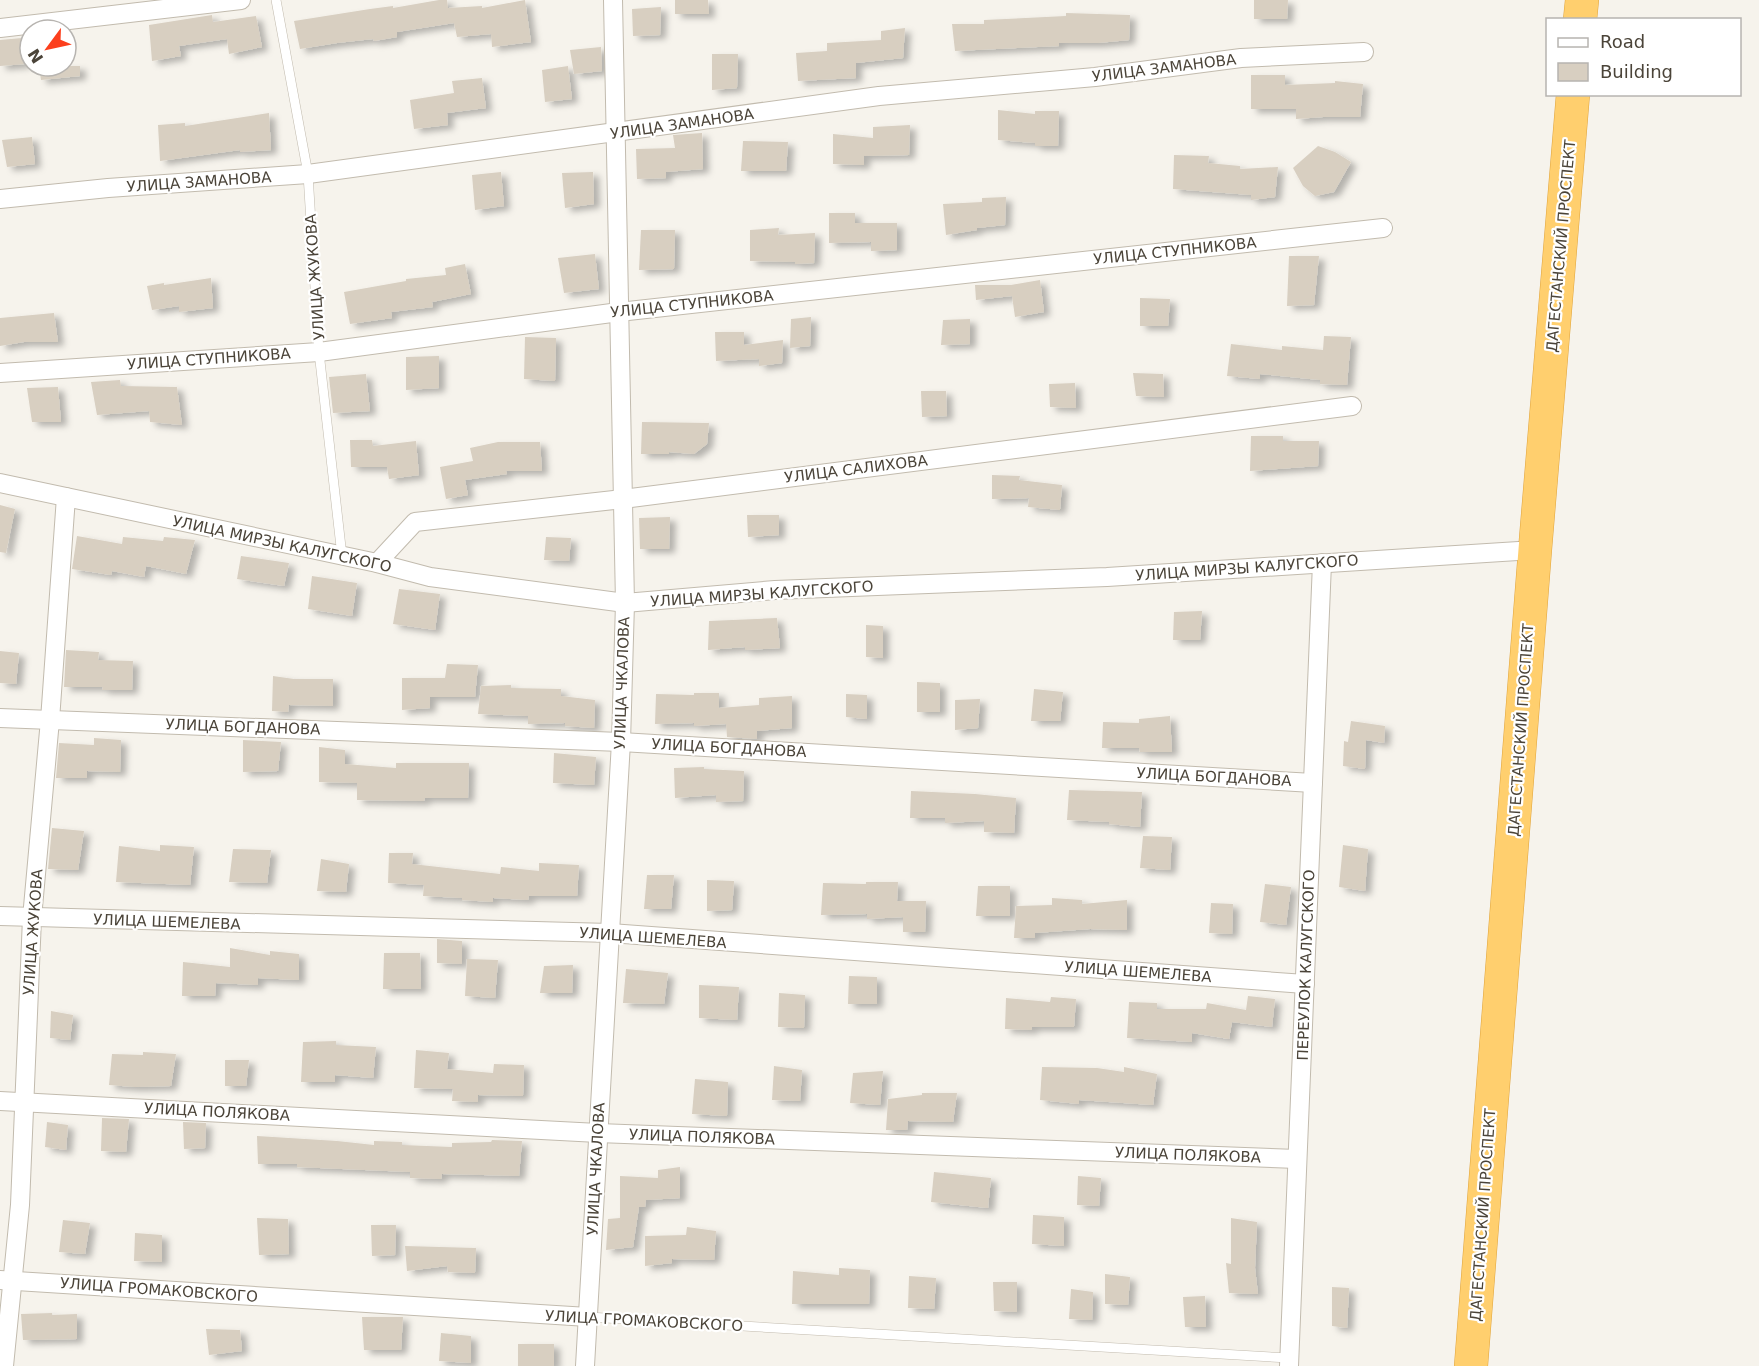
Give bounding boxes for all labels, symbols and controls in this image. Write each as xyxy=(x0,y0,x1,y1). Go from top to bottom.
north arrow xyxy=(18,18,78,78)
legend xyxy=(1546,18,1741,96)
text: Road xyxy=(1600,31,1645,52)
text: N xyxy=(24,45,47,67)
street label: УЛИЦА ЗАМАНОВА xyxy=(1091,50,1238,86)
text: Building xyxy=(1600,61,1673,82)
street label: УЛИЦА ЗАМАНОВА xyxy=(609,105,756,143)
street label: ДАГЕСТАНСКИЙ ПРОСПЕКТ xyxy=(1542,138,1579,353)
street label: УЛИЦА ЗАМАНОВА xyxy=(126,168,273,196)
street label: УЛИЦА ЖУКОВА xyxy=(302,212,328,341)
street label: УЛИЦА СТУПНИКОВА xyxy=(1093,233,1258,269)
street label: УЛИЦА СТУПНИКОВА xyxy=(610,286,775,322)
street label: УЛИЦА СТУПНИКОВА xyxy=(127,344,292,374)
street label: УЛИЦА САЛИХОВА xyxy=(783,451,929,487)
street label: УЛИЦА МИРЗЫ КАЛУГСКОГО xyxy=(171,512,393,576)
street label: УЛИЦА МИРЗЫ КАЛУГСКОГО xyxy=(1135,551,1359,585)
street label: УЛИЦА МИРЗЫ КАЛУГСКОГО xyxy=(650,577,874,611)
street label: УЛИЦА ЧКАЛОВА xyxy=(611,615,633,750)
street label: ДАГЕСТАНСКИЙ ПРОСПЕКТ xyxy=(1504,622,1537,837)
street label: УЛИЦА БОГДАНОВА xyxy=(165,715,322,739)
street label: УЛИЦА БОГДАНОВА xyxy=(651,735,808,761)
street label: УЛИЦА БОГДАНОВА xyxy=(1136,764,1293,790)
street label: УЛИЦА ЖУКОВА xyxy=(20,867,46,996)
street label: ПЕРЕУЛОК КАЛУГСКОГО xyxy=(1294,869,1318,1061)
street label: УЛИЦА ШЕМЕЛЕВА xyxy=(93,910,242,934)
street label: УЛИЦА ШЕМЕЛЕВА xyxy=(579,924,728,952)
street label: УЛИЦА ШЕМЕЛЕВА xyxy=(1064,958,1213,986)
street label: УЛИЦА ПОЛЯКОВА xyxy=(144,1099,291,1125)
street label: УЛИЦА ЧКАЛОВА xyxy=(584,1101,609,1236)
street label: ДАГЕСТАНСКИЙ ПРОСПЕКТ xyxy=(1466,1107,1499,1322)
street label: УЛИЦА ПОЛЯКОВА xyxy=(629,1125,776,1149)
street label: УЛИЦА ПОЛЯКОВА xyxy=(1115,1143,1262,1167)
street label: УЛИЦА ГРОМАКОВСКОГО xyxy=(60,1274,258,1306)
street label: УЛИЦА ГРОМАКОВСКОГО xyxy=(545,1307,743,1335)

